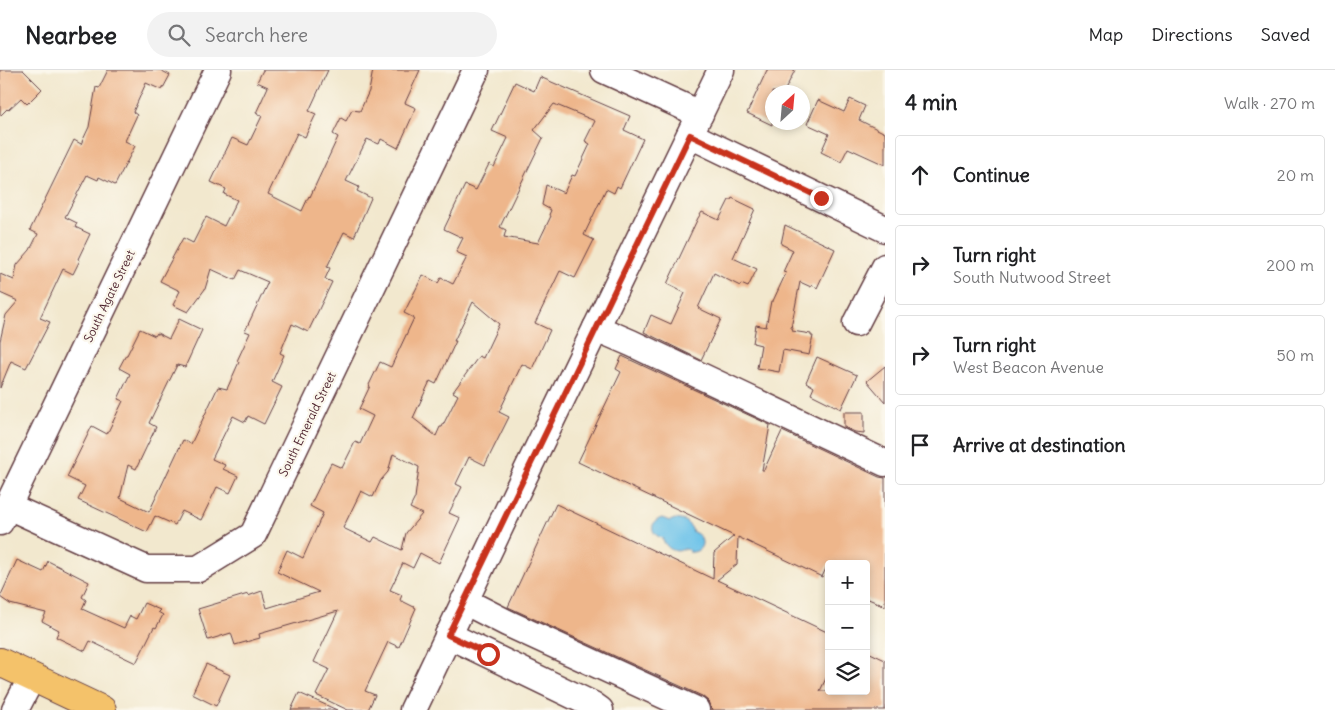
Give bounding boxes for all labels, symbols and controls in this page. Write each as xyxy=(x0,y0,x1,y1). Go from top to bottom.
search box xyxy=(147,12,497,57)
text: Nearbee xyxy=(25,20,117,50)
icon: search xyxy=(165,21,193,49)
text: Search here xyxy=(205,23,308,47)
text: Map xyxy=(1088,23,1123,46)
text: Directions xyxy=(1151,23,1233,46)
text: Saved xyxy=(1261,23,1310,46)
north arrow xyxy=(765,85,810,130)
text: 4 min xyxy=(905,89,957,116)
text: Walk · 270 m xyxy=(1224,93,1315,113)
icon: ahead xyxy=(906,161,934,189)
text: Continue xyxy=(953,163,1030,187)
text: 20 m xyxy=(1277,165,1314,185)
route end xyxy=(810,187,833,210)
text: Turn right xyxy=(953,243,1036,267)
street label: South Agate Street xyxy=(80,247,138,345)
icon: right xyxy=(906,251,934,279)
text: 200 m xyxy=(1266,255,1314,275)
text: South Nutwood Street xyxy=(953,267,1111,287)
text: Turn right xyxy=(953,333,1036,357)
icon: right xyxy=(906,341,934,369)
text: 50 m xyxy=(1276,345,1314,365)
text: West Beacon Avenue xyxy=(953,357,1104,377)
street label: South Emerald Street xyxy=(275,369,339,479)
icon: arrive xyxy=(906,431,934,459)
text: Arrive at destination xyxy=(953,433,1126,457)
map controls xyxy=(825,560,870,695)
button: + xyxy=(825,560,870,605)
button: − xyxy=(825,605,870,650)
route start xyxy=(477,643,500,666)
button: layers xyxy=(825,650,870,695)

